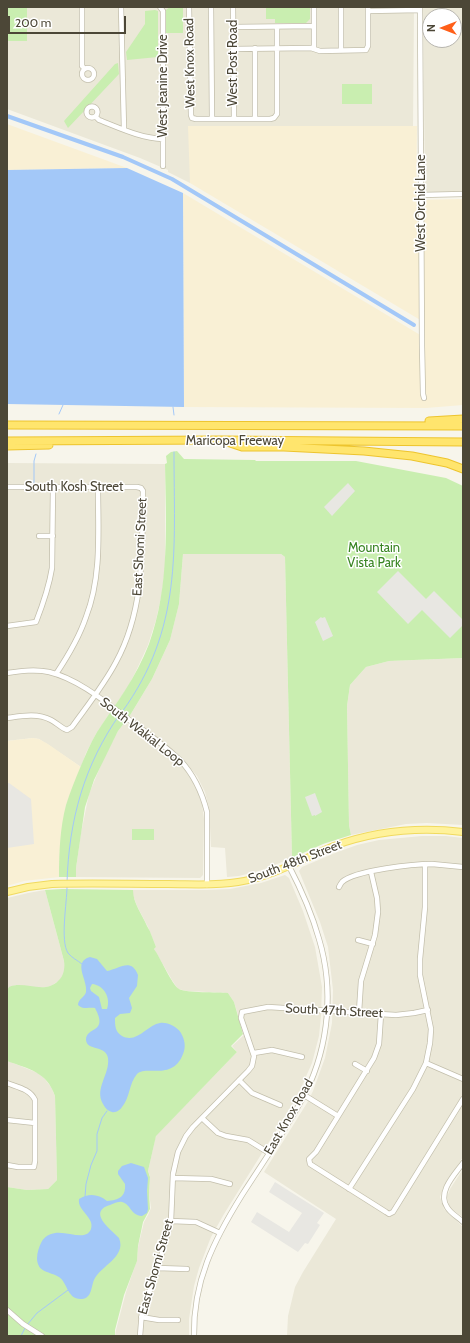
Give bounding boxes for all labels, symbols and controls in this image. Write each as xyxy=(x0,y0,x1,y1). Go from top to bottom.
scale bar xyxy=(10,8,128,34)
north arrow xyxy=(422,8,462,48)
text: 200 m xyxy=(15,15,51,30)
street label: West Knox Road xyxy=(181,18,199,108)
street label: West Post Road xyxy=(225,20,241,106)
text: N xyxy=(424,24,438,32)
street label: West Jeanine Drive xyxy=(155,34,171,138)
street label: West Orchid Lane xyxy=(413,154,429,252)
street label: Maricopa Freeway xyxy=(186,433,284,449)
street label: South Kosh Street xyxy=(25,479,123,495)
street label: East Shomi Street xyxy=(130,497,150,597)
park label: Mountain Vista Park xyxy=(347,540,401,571)
street label: South Wakial Loop xyxy=(97,694,187,770)
street label: South 48th Street xyxy=(246,837,344,887)
street label: South 47th Street xyxy=(285,1001,383,1021)
street label: East Knox Road xyxy=(261,1076,317,1158)
street label: East Shomi Street xyxy=(135,1218,177,1316)

